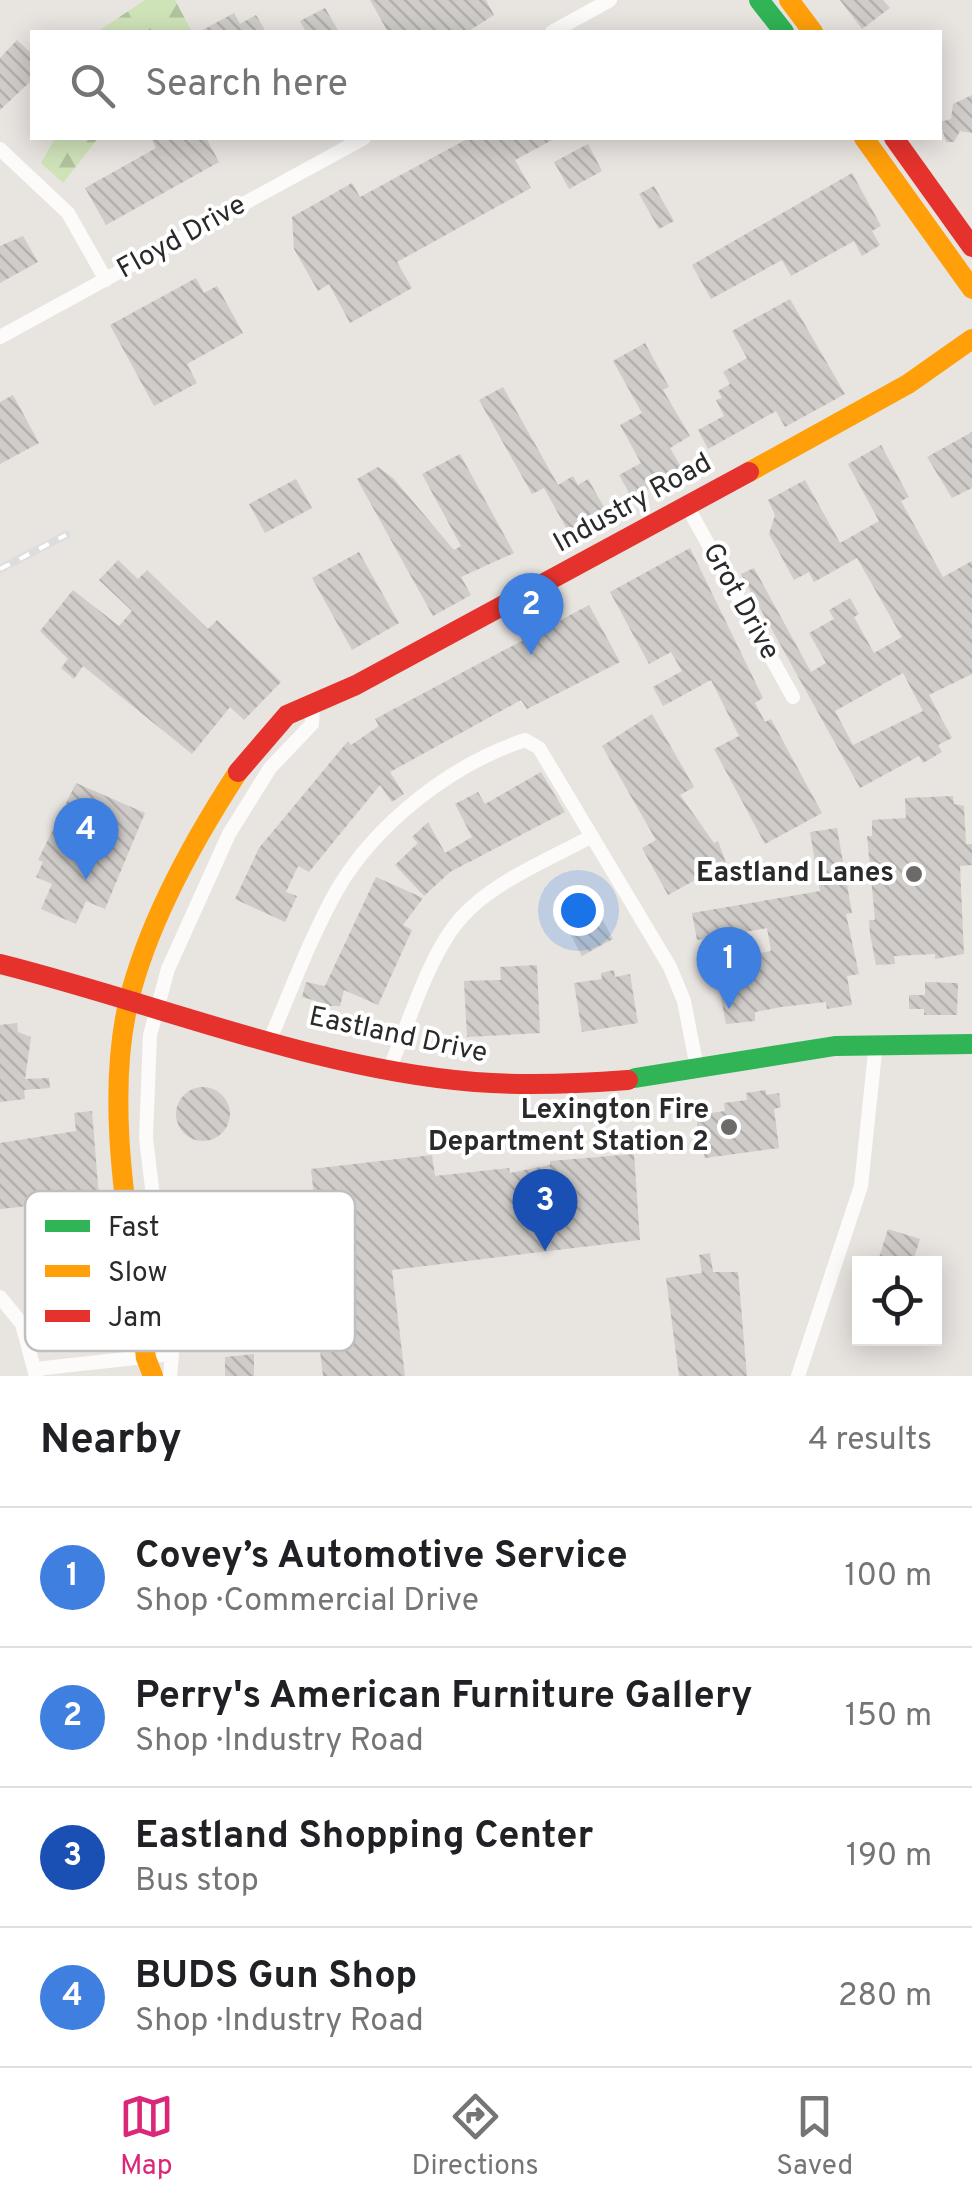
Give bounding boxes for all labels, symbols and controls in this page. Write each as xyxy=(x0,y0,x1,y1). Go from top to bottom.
search box xyxy=(30,30,942,140)
icon: search xyxy=(65,58,120,113)
text: Search here xyxy=(145,61,348,110)
street label: Floyd Drive xyxy=(111,188,253,288)
street label: Industry Road xyxy=(548,446,718,562)
street label: Grot Drive xyxy=(693,537,787,667)
pin: 2 xyxy=(498,572,564,655)
pin: 4 xyxy=(54,798,118,880)
place label: Eastland Lanes xyxy=(696,856,894,892)
marker: Eastland Lanes xyxy=(903,863,925,885)
your location xyxy=(553,885,604,936)
pin: 1 xyxy=(696,926,762,1009)
street label: Eastland Drive xyxy=(305,1000,491,1072)
place label: Lexington Fire Department Station 2 xyxy=(428,1093,709,1161)
marker: Lexington Fire Department Station 2 xyxy=(718,1116,740,1138)
pin: 3 xyxy=(512,1168,578,1251)
legend xyxy=(25,1191,355,1351)
text: Fast xyxy=(108,1211,160,1247)
text: Slow xyxy=(108,1256,167,1292)
map controls xyxy=(852,1256,942,1346)
button: locate xyxy=(852,1256,942,1346)
text: Jam xyxy=(108,1301,162,1337)
text: Nearby xyxy=(40,1415,182,1468)
text: 4 results xyxy=(808,1421,932,1461)
text: Covey’s Automotive Service xyxy=(135,1533,628,1582)
text: 1 xyxy=(66,1557,79,1597)
text: 100 m xyxy=(845,1557,932,1597)
text: Shop · Commercial Drive xyxy=(135,1582,479,1622)
text: Perry's American Furniture Gallery xyxy=(135,1673,753,1722)
text: 2 xyxy=(63,1697,82,1737)
text: 150 m xyxy=(845,1697,932,1737)
text: Shop · Industry Road xyxy=(135,1722,424,1762)
text: Eastland Shopping Center xyxy=(135,1813,593,1862)
text: 3 xyxy=(63,1837,82,1877)
text: 190 m xyxy=(846,1837,932,1877)
text: Bus stop xyxy=(135,1862,259,1902)
text: BUDS Gun Shop xyxy=(135,1953,417,2002)
text: 4 xyxy=(62,1977,83,2017)
text: 280 m xyxy=(838,1977,932,2017)
text: Shop · Industry Road xyxy=(135,2002,424,2042)
tab: Map xyxy=(119,2089,174,2185)
tab: Directions xyxy=(411,2089,539,2185)
tab: Saved xyxy=(776,2089,853,2185)

